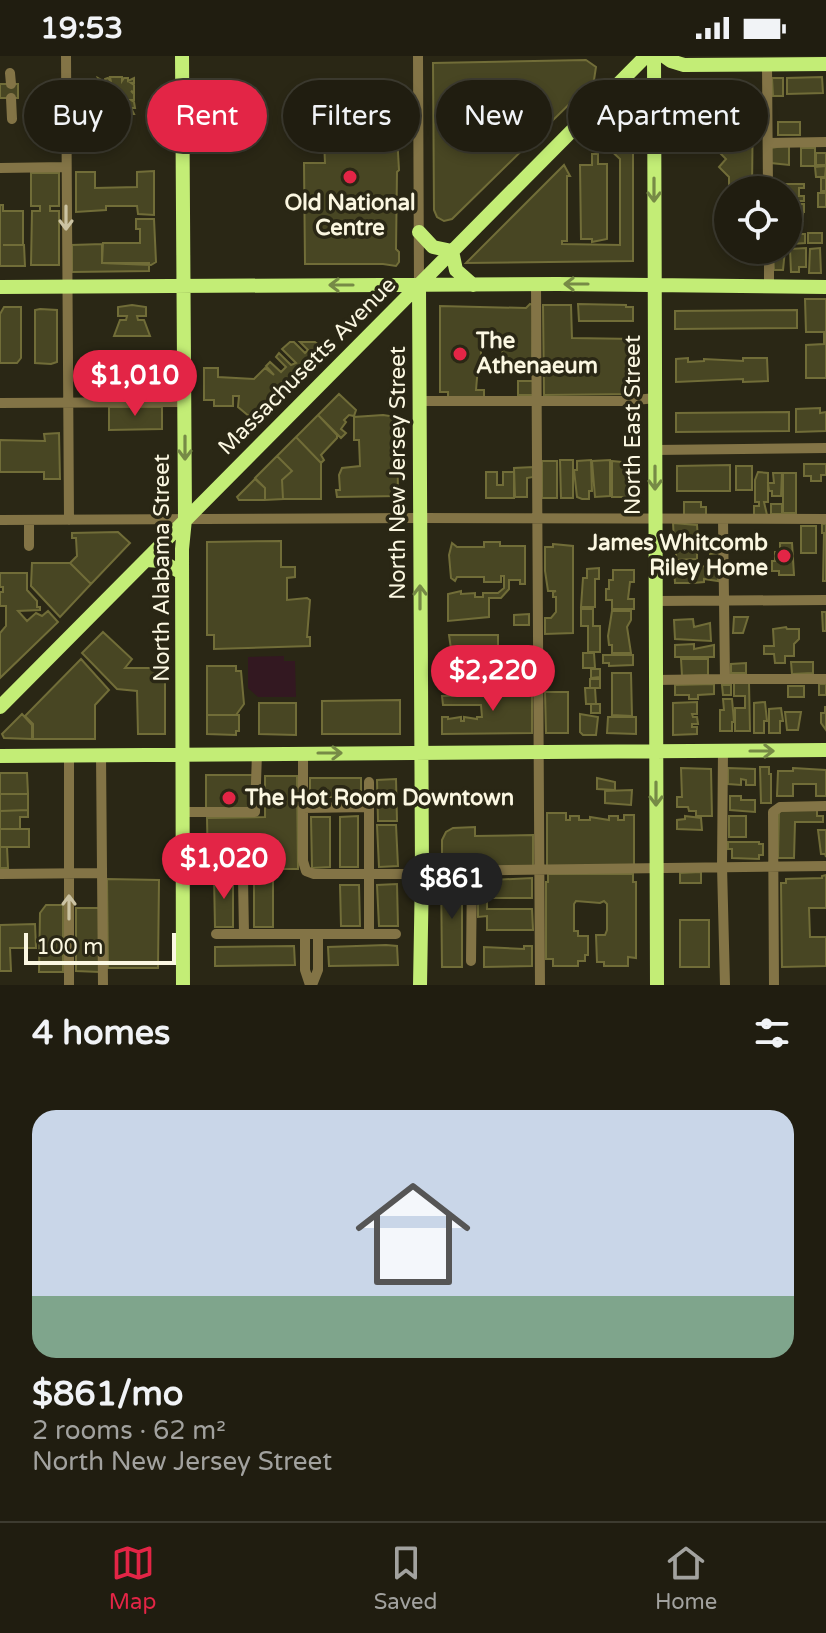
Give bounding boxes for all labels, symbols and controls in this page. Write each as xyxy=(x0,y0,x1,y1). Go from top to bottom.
text: 19:53 xyxy=(40,10,123,47)
chip: Buy xyxy=(24,80,131,152)
chip: Rent xyxy=(147,80,267,152)
chip: Filters xyxy=(283,80,420,152)
chip: New xyxy=(436,80,552,152)
chip: Apartment xyxy=(568,80,768,152)
marker: Old National Centre xyxy=(341,168,359,186)
one-way arrow xyxy=(646,176,662,203)
map controls xyxy=(714,176,802,264)
button: locate xyxy=(714,176,802,264)
place label: Old National Centre xyxy=(284,190,416,241)
one-way arrow xyxy=(58,204,74,231)
street label: Massachusetts Avenue xyxy=(213,272,401,460)
one-way arrow xyxy=(563,276,590,292)
one-way arrow xyxy=(328,277,355,293)
place label: The Athenaeum xyxy=(475,328,598,379)
street label: North East Street xyxy=(620,335,646,515)
marker: The Athenaeum xyxy=(451,345,469,363)
street label: North New Jersey Street xyxy=(385,346,411,600)
pin: $1,010 xyxy=(70,350,200,418)
text: $1,010 xyxy=(91,360,179,391)
one-way arrow xyxy=(177,434,192,461)
street label: North Alabama Street xyxy=(149,454,175,682)
one-way arrow xyxy=(647,464,663,491)
place label: James Whitcomb Riley Home xyxy=(587,530,768,581)
marker: James Whitcomb Riley Home xyxy=(775,547,793,565)
one-way arrow xyxy=(413,584,428,611)
pin: $2,220 xyxy=(428,645,558,713)
text: $2,220 xyxy=(449,655,537,686)
one-way arrow xyxy=(748,743,775,758)
one-way arrow xyxy=(316,745,343,761)
one-way arrow xyxy=(648,780,664,807)
place label: The Hot Room Downtown xyxy=(244,785,514,811)
marker: The Hot Room Downtown xyxy=(220,789,238,807)
pin: $1,020 xyxy=(159,833,289,901)
text: $1,020 xyxy=(180,843,268,874)
pin: $861 xyxy=(405,853,499,921)
text: $861 xyxy=(419,863,485,894)
one-way arrow xyxy=(61,894,77,921)
scale bar xyxy=(24,929,176,965)
text: 100 m xyxy=(36,934,103,960)
icon: filters xyxy=(750,1011,794,1055)
text: 4 homes xyxy=(32,1013,170,1054)
icon: home xyxy=(341,1162,485,1306)
text: $861/mo xyxy=(32,1374,183,1415)
text: 2 rooms · 62 m² xyxy=(32,1415,226,1446)
text: North New Jersey Street xyxy=(32,1446,332,1477)
tab: Map xyxy=(109,1541,156,1615)
tab: Saved xyxy=(374,1541,437,1615)
tab: Home xyxy=(655,1541,717,1615)

